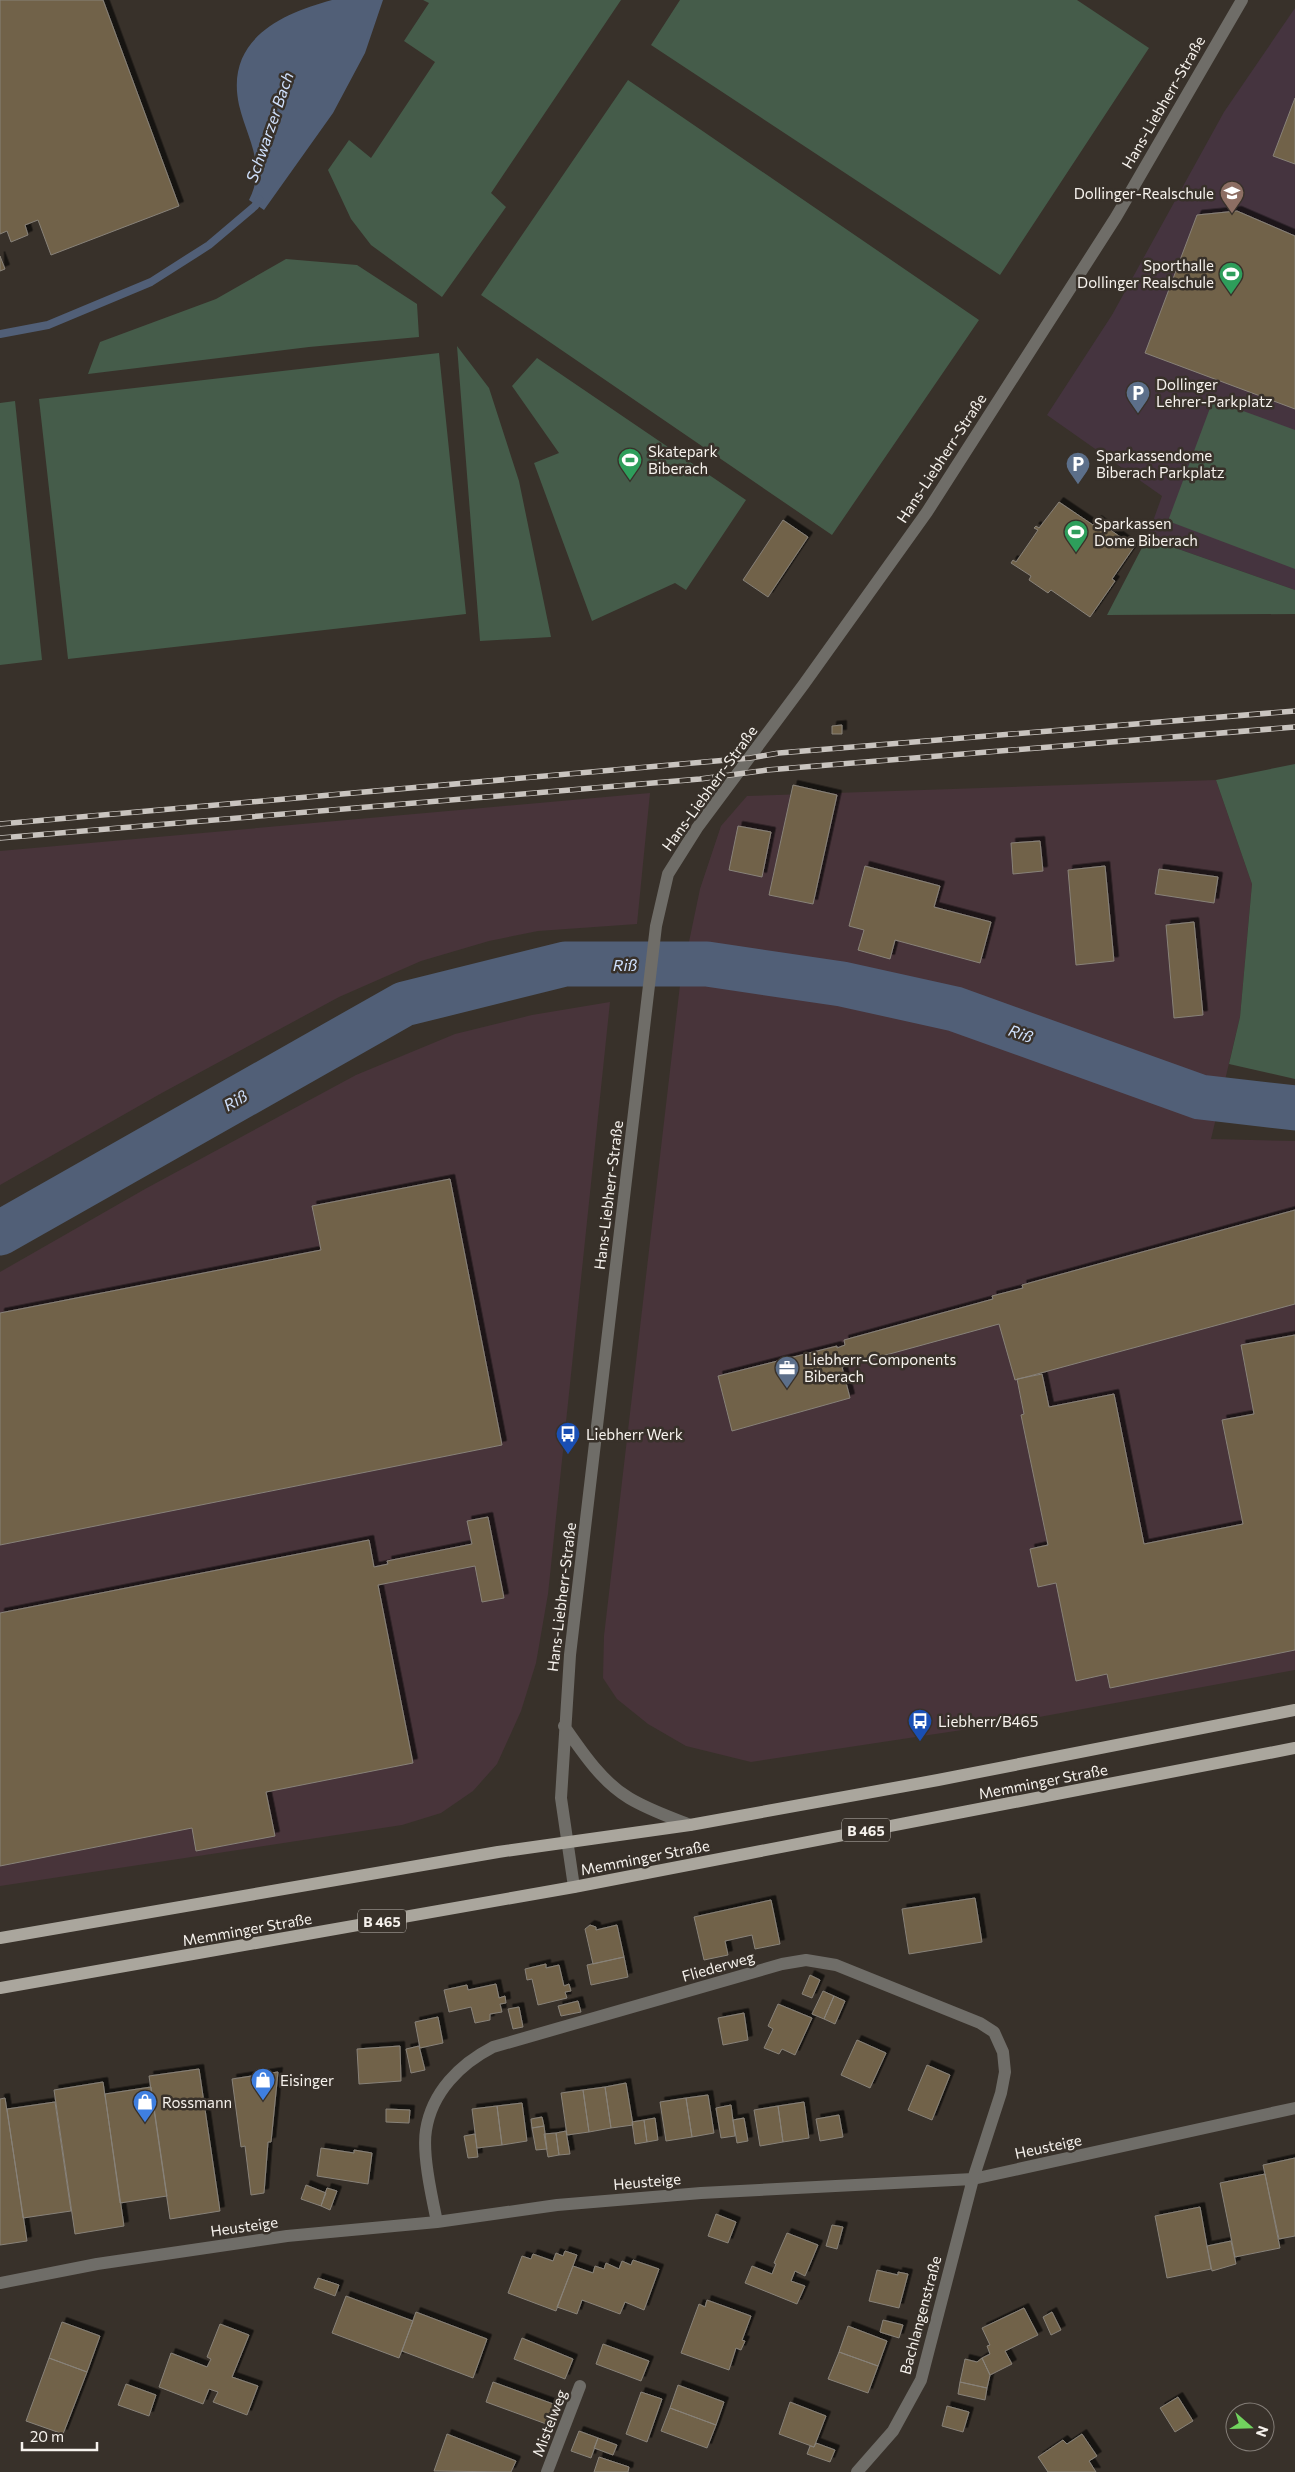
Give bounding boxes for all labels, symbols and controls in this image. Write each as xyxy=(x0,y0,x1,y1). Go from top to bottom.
street label: Hans-Liebherr-Straße xyxy=(1118,32,1208,172)
water label: Schwarzer Bach xyxy=(241,69,297,185)
school or university icon: Dollinger-Realschule xyxy=(1219,180,1245,214)
place label: Dollinger-Realschule xyxy=(1074,184,1214,202)
place label: Sporthalle Dollinger Realschule xyxy=(1077,256,1214,291)
sports icon: Sporthalle Dollinger Realschule xyxy=(1218,261,1244,295)
place label: Dollinger Lehrer-Parkplatz xyxy=(1156,375,1273,410)
parking icon: Dollinger Lehrer-Parkplatz xyxy=(1125,380,1151,414)
street label: Hans-Liebherr-Straße xyxy=(892,390,990,526)
place label: Skatepark Biberach xyxy=(648,442,718,477)
place label: Sparkassendome Biberach Parkplatz xyxy=(1096,446,1224,481)
sports icon: Skatepark Biberach xyxy=(617,447,643,481)
parking icon: Sparkassendome Biberach Parkplatz xyxy=(1065,451,1091,485)
place label: Sparkassen Dome Biberach xyxy=(1094,514,1198,549)
sports icon: Sparkassen Dome Biberach xyxy=(1063,519,1089,553)
street label: Hans-Liebherr-Straße xyxy=(658,722,761,854)
water label: Riß xyxy=(613,955,638,974)
water label: Riß xyxy=(1006,1020,1036,1046)
water label: Riß xyxy=(220,1085,251,1114)
street label: Hans-Liebherr-Straße xyxy=(590,1119,626,1271)
place label: Liebherr-Components Biberach xyxy=(804,1350,956,1385)
office icon: Liebherr-Components Biberach xyxy=(774,1355,800,1389)
bus stop icon: Liebherr Werk xyxy=(555,1421,581,1455)
place label: Liebherr Werk xyxy=(586,1425,683,1443)
street label: Hans-Liebherr-Straße xyxy=(543,1521,579,1673)
bus stop icon: Liebherr/B465 xyxy=(907,1708,933,1742)
place label: Liebherr/B465 xyxy=(938,1712,1038,1730)
street label: Memminger Straße xyxy=(977,1760,1109,1802)
road number: B 465 xyxy=(842,1818,890,1842)
street label: Memminger Straße xyxy=(579,1836,711,1878)
street label: Memminger Straße xyxy=(181,1909,313,1949)
road number: B 465 xyxy=(358,1910,406,1932)
street label: Fliederweg xyxy=(680,1947,756,1985)
shop icon: Eisinger xyxy=(250,2067,276,2101)
place label: Eisinger xyxy=(280,2071,334,2089)
shop icon: Rossmann xyxy=(132,2089,158,2123)
place label: Rossmann xyxy=(162,2093,232,2111)
street label: Heusteige xyxy=(1013,2130,1083,2162)
street label: Heusteige xyxy=(612,2169,682,2193)
street label: Heusteige xyxy=(209,2212,279,2240)
street label: Bachlangenstraße xyxy=(896,2254,944,2376)
street label: Mistelweg xyxy=(528,2387,570,2459)
north arrow xyxy=(1225,2402,1275,2452)
scale bar xyxy=(22,2420,98,2452)
text: N xyxy=(1253,2424,1272,2439)
text: 20 m xyxy=(30,2427,64,2445)

